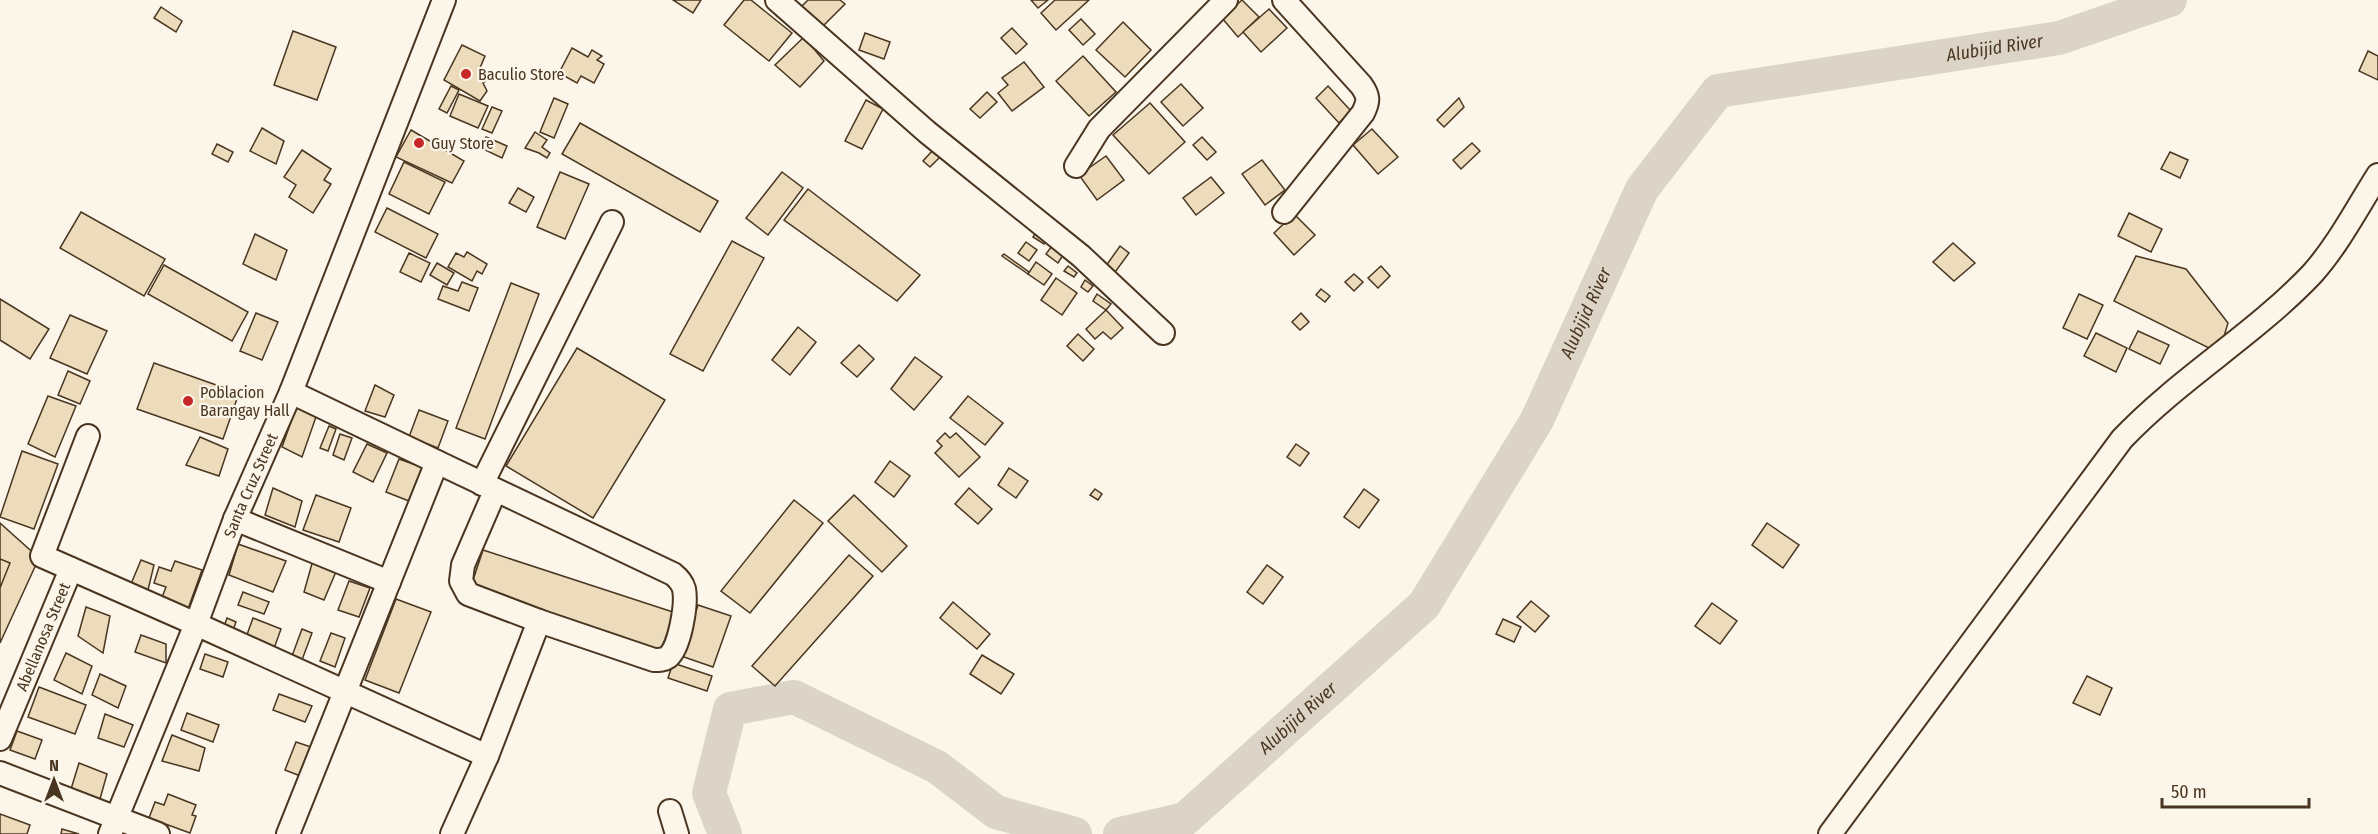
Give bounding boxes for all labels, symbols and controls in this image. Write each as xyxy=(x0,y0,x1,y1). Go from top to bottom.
water label: Alubijid River xyxy=(1944,30,2045,67)
place label: Baculio Store xyxy=(478,65,565,84)
marker: Baculio Store xyxy=(459,67,473,81)
place label: Guy Store xyxy=(431,134,494,153)
marker: Guy Store xyxy=(412,136,426,150)
water label: Alubijid River xyxy=(1555,263,1616,363)
place label: Poblacion Barangay Hall xyxy=(200,383,290,420)
marker: Poblacion Barangay Hall xyxy=(181,394,195,408)
street label: Santa Cruz Street xyxy=(219,429,282,540)
street label: Abellanosa Street xyxy=(12,579,74,694)
water label: Alubijid River xyxy=(1253,677,1342,759)
north arrow xyxy=(24,750,84,810)
text: N xyxy=(49,756,59,775)
scale bar xyxy=(2162,771,2309,809)
text: 50 m xyxy=(2171,781,2207,803)

